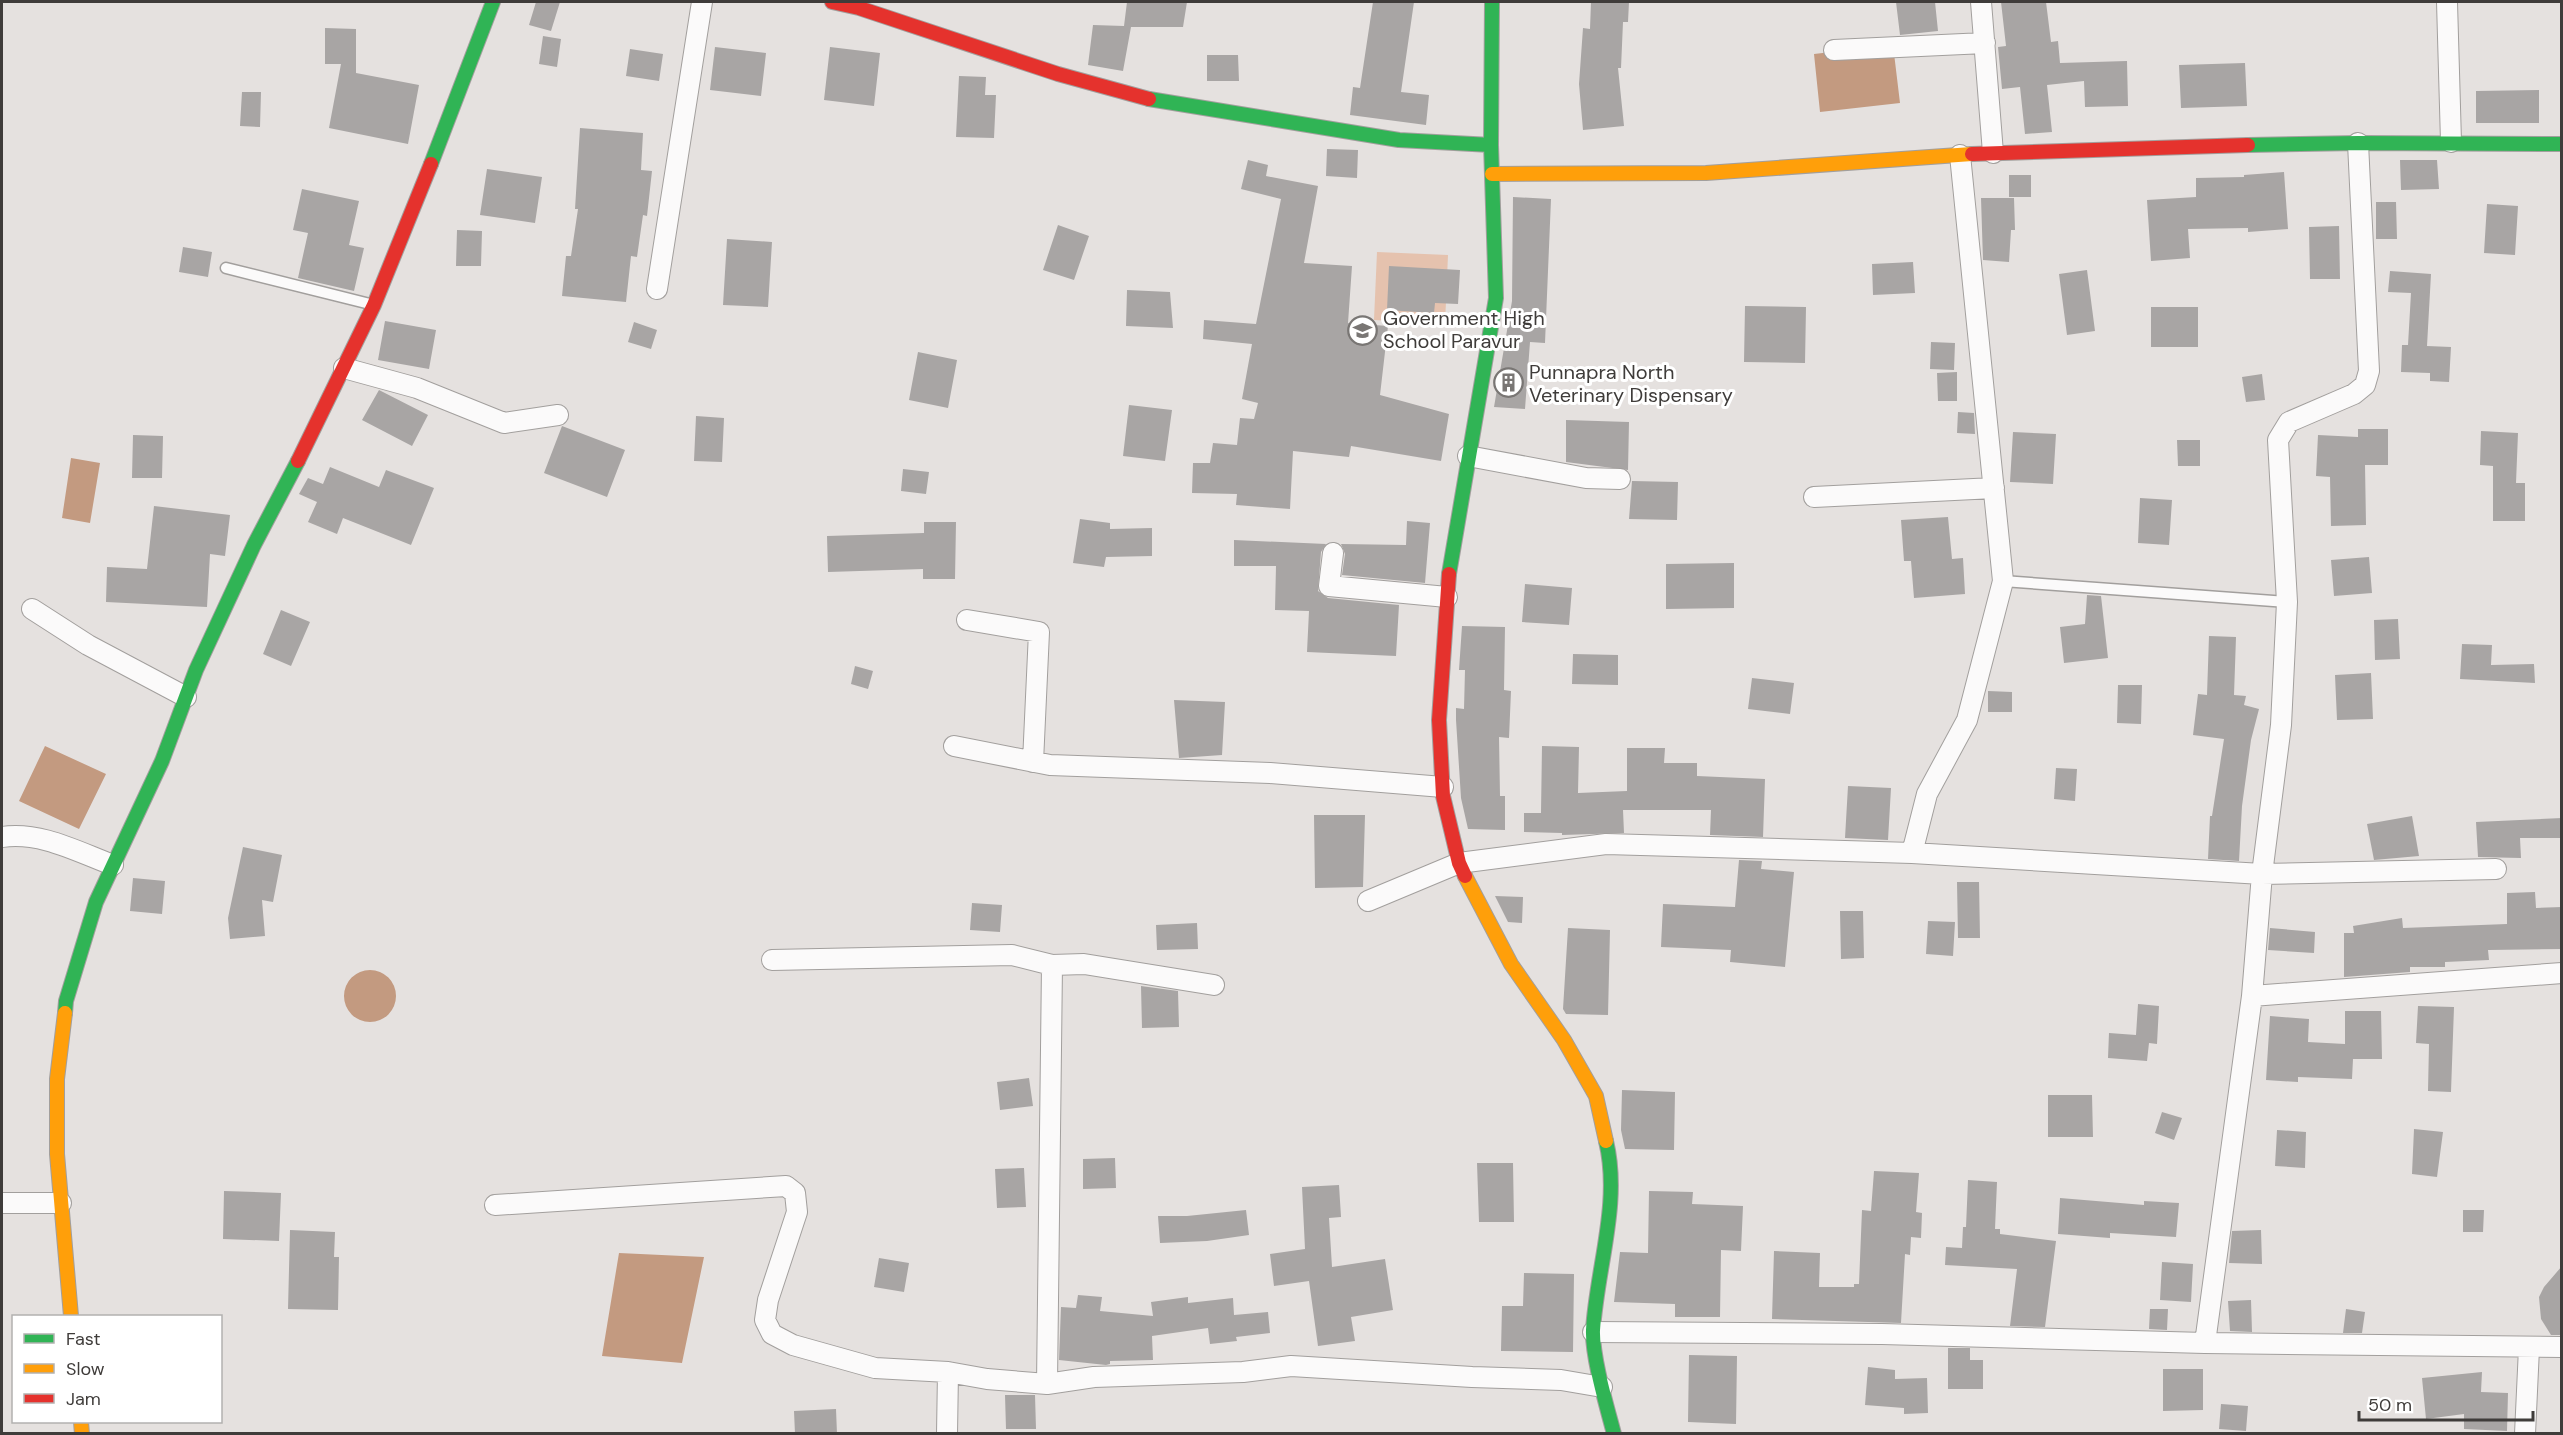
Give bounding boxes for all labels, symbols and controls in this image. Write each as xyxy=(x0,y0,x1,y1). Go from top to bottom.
place label: Government High School Paravur xyxy=(1383,305,1545,354)
school or university icon: Government High School Paravur xyxy=(1346,314,1378,346)
place label: Punnapra North Veterinary Dispensary xyxy=(1529,359,1733,408)
building icon: Punnapra North Veterinary Dispensary xyxy=(1492,367,1524,399)
legend xyxy=(12,1315,222,1423)
text: Fast xyxy=(66,1327,101,1351)
text: Slow xyxy=(66,1357,105,1381)
scale bar xyxy=(2359,1384,2533,1422)
text: Jam xyxy=(66,1387,101,1411)
text: 50 m xyxy=(2368,1393,2412,1417)

